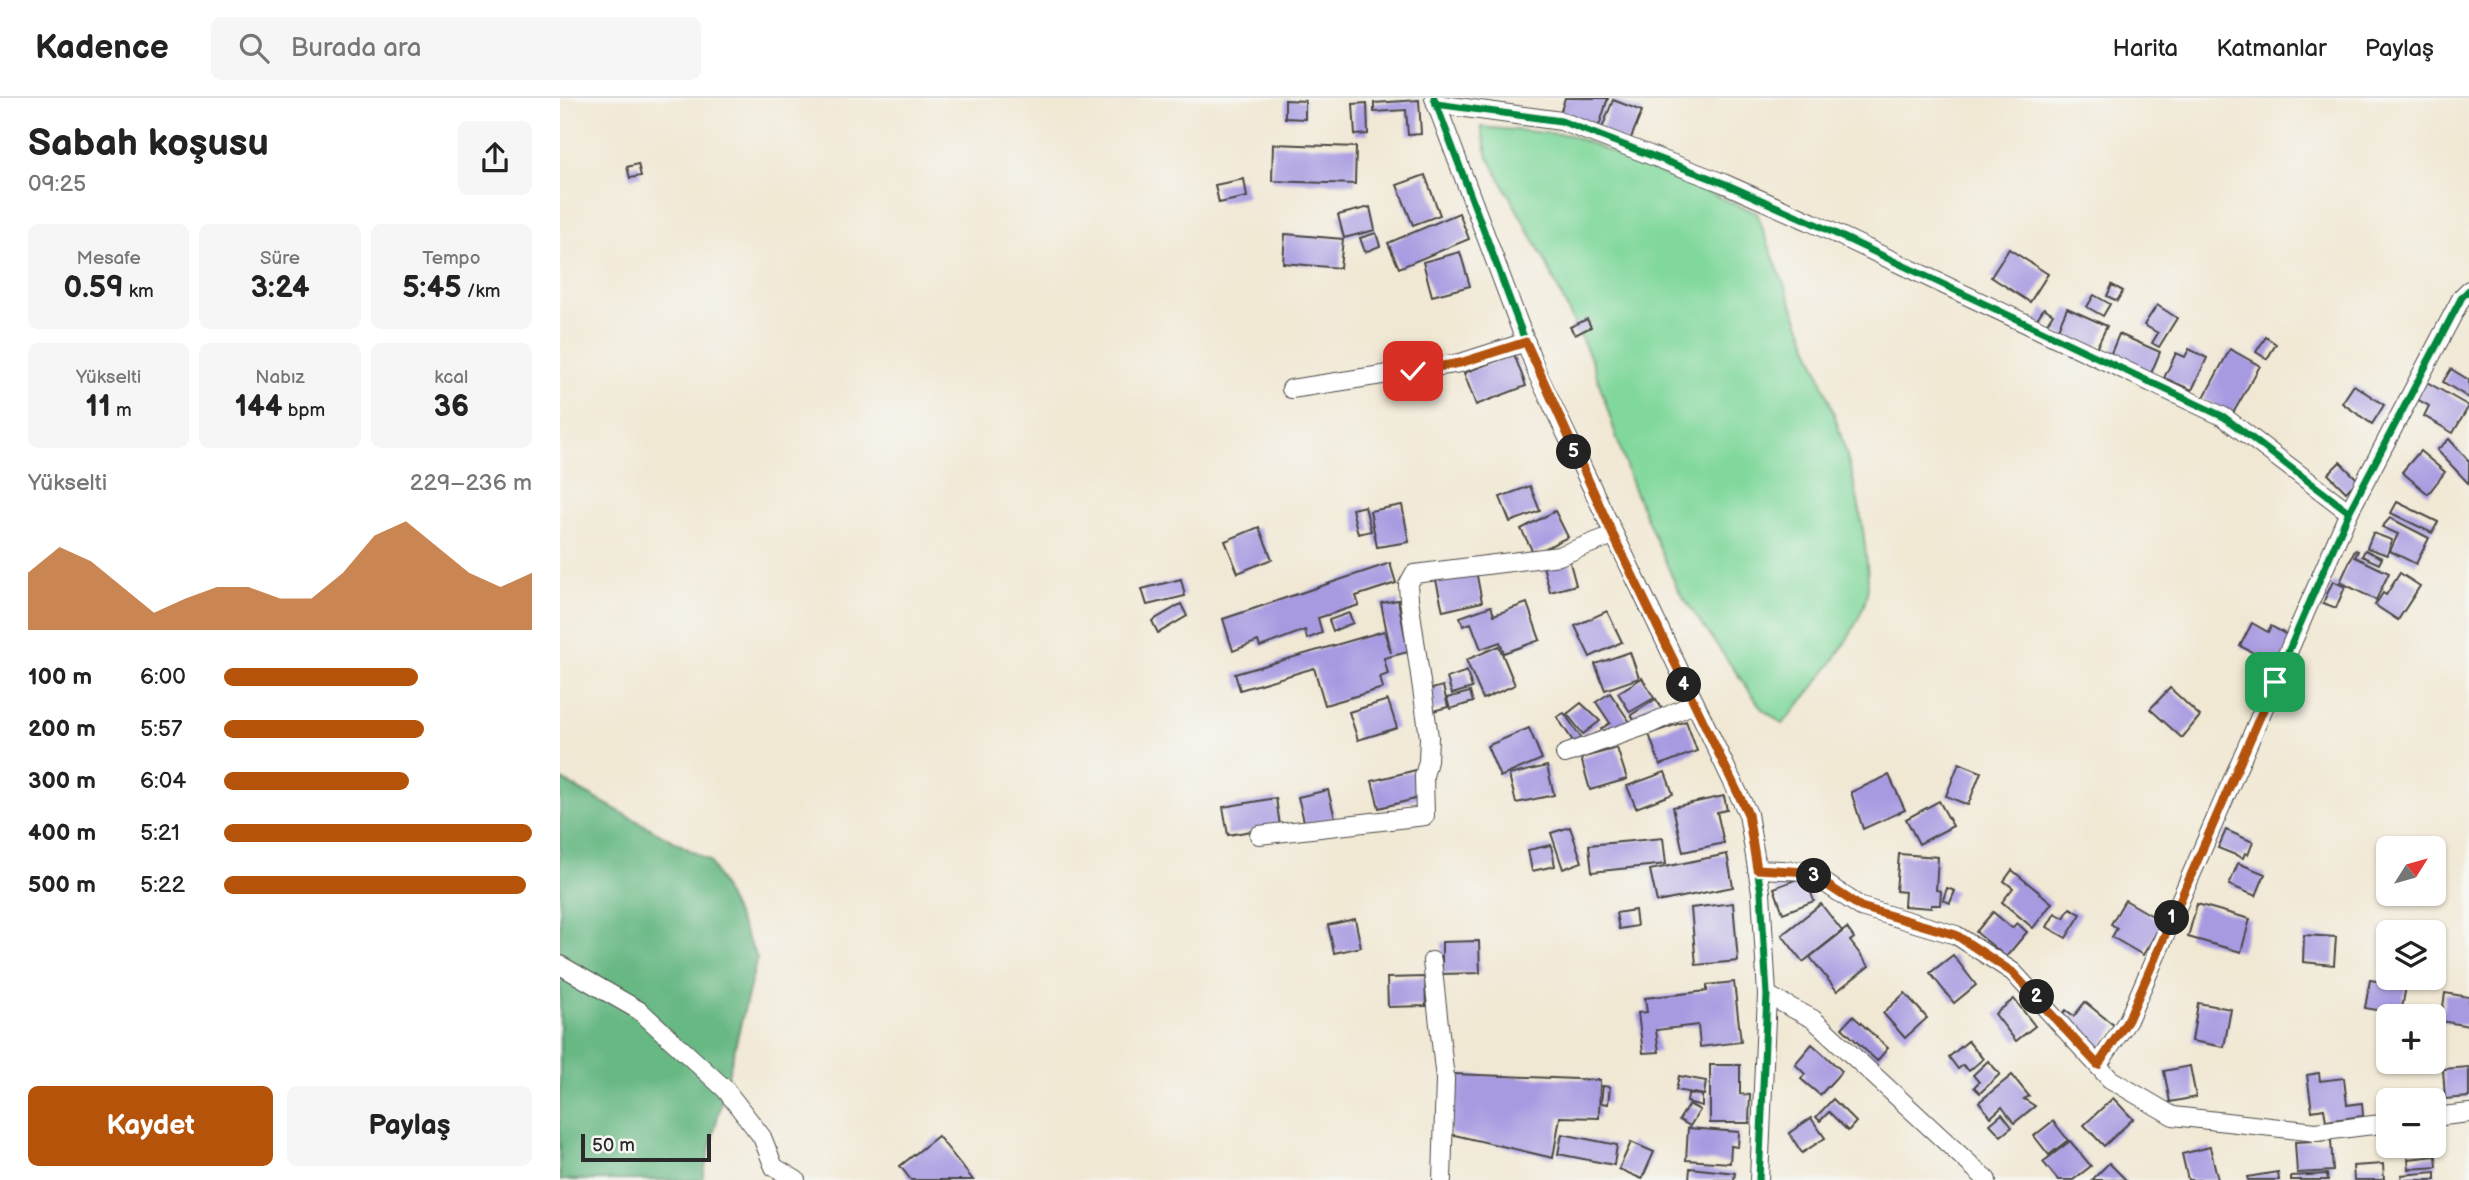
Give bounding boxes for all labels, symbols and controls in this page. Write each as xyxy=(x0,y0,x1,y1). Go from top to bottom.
search box xyxy=(211,17,701,80)
text: Kadence xyxy=(35,28,169,68)
icon: search xyxy=(235,29,273,67)
text: Burada ara xyxy=(291,33,422,64)
text: Harita xyxy=(2112,34,2178,63)
text: Katmanlar xyxy=(2216,34,2327,63)
text: Paylaş xyxy=(2365,34,2434,63)
text: Sabah koşusu xyxy=(28,121,269,166)
button: share xyxy=(458,121,532,195)
text: 09:25 xyxy=(28,170,86,198)
text: Mesafe xyxy=(77,247,141,270)
text: Süre xyxy=(260,247,300,270)
text: Tempo xyxy=(422,247,480,270)
text: 0.59 xyxy=(63,270,124,306)
text: 3:24 xyxy=(250,270,310,306)
text: 5:45 xyxy=(402,270,462,306)
text: km xyxy=(124,280,154,303)
text: /km xyxy=(462,280,500,303)
pin xyxy=(1383,341,1443,401)
icon: check xyxy=(1394,352,1432,390)
text: Yükselti xyxy=(76,366,141,389)
text: Nabız xyxy=(255,366,305,389)
text: kcal xyxy=(434,366,468,389)
text: 11 xyxy=(86,389,111,425)
text: 144 xyxy=(235,389,283,425)
text: 36 xyxy=(433,389,469,425)
text: m xyxy=(111,399,132,422)
text: bpm xyxy=(283,399,325,422)
pin: 5 xyxy=(1556,434,1592,470)
text: 5 xyxy=(1568,440,1579,463)
text: Yükselti xyxy=(28,469,107,497)
text: 229–236 m xyxy=(410,469,532,497)
pin xyxy=(2245,652,2305,712)
text: 100 m xyxy=(28,663,92,691)
text: 6:00 xyxy=(140,663,186,691)
icon: arrive xyxy=(2256,663,2294,701)
pin: 4 xyxy=(1666,668,1702,702)
text: 4 xyxy=(1678,673,1689,696)
text: 200 m xyxy=(28,715,96,743)
text: 5:57 xyxy=(140,715,182,743)
text: 300 m xyxy=(28,767,96,795)
text: 6:04 xyxy=(140,767,186,795)
text: 400 m xyxy=(28,819,96,847)
text: 5:21 xyxy=(140,819,180,847)
north arrow xyxy=(2376,836,2446,906)
map controls xyxy=(2376,836,2446,1158)
pin: 3 xyxy=(1796,858,1832,894)
text: 3 xyxy=(1808,864,1819,887)
text: 500 m xyxy=(28,871,96,899)
text: 5:22 xyxy=(140,871,185,899)
pin: 1 xyxy=(2154,900,2190,936)
text: 1 xyxy=(2168,906,2176,929)
button: layers xyxy=(2376,920,2446,990)
pin: 2 xyxy=(2020,979,2054,1014)
text: 2 xyxy=(2031,985,2042,1008)
button: + xyxy=(2376,1004,2446,1074)
button: Kaydet xyxy=(28,1086,273,1166)
button: Paylaş xyxy=(287,1086,532,1166)
button: − xyxy=(2376,1088,2446,1158)
scale bar xyxy=(581,1131,710,1163)
text: 50 m xyxy=(592,1134,635,1157)

